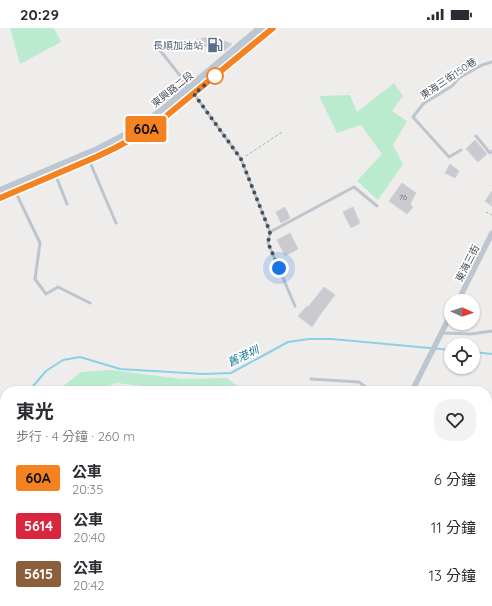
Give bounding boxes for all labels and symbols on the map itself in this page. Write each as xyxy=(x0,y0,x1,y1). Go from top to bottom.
fuel station icon: 長順加油站 xyxy=(206,36,224,54)
place label: 長順加油站 xyxy=(153,39,203,52)
street label: 東海三街150巷 xyxy=(418,55,479,102)
unlabelled marker xyxy=(206,67,224,85)
street label: 東興路二段 xyxy=(149,69,196,110)
line badge: 60A xyxy=(123,116,169,142)
house number: 76 xyxy=(399,192,408,202)
street label: 東海三街 xyxy=(453,242,482,284)
your location xyxy=(269,258,289,278)
north arrow xyxy=(444,294,480,330)
water label: 舊港圳 xyxy=(225,342,263,370)

